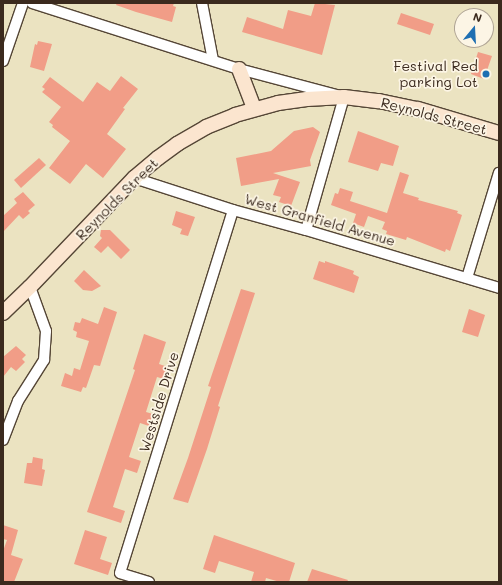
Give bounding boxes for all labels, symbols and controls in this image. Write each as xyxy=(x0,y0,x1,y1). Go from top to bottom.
north arrow xyxy=(454,8,494,48)
text: N xyxy=(471,9,484,25)
place label: Festival Red parking Lot xyxy=(394,58,478,90)
marker: Festival Red parking Lot xyxy=(481,69,491,79)
street label: Reynolds Street xyxy=(379,94,489,138)
street label: Reynolds Street xyxy=(72,154,162,244)
street label: West Granfield Avenue xyxy=(243,190,397,250)
street label: Westside Drive xyxy=(136,350,182,454)

